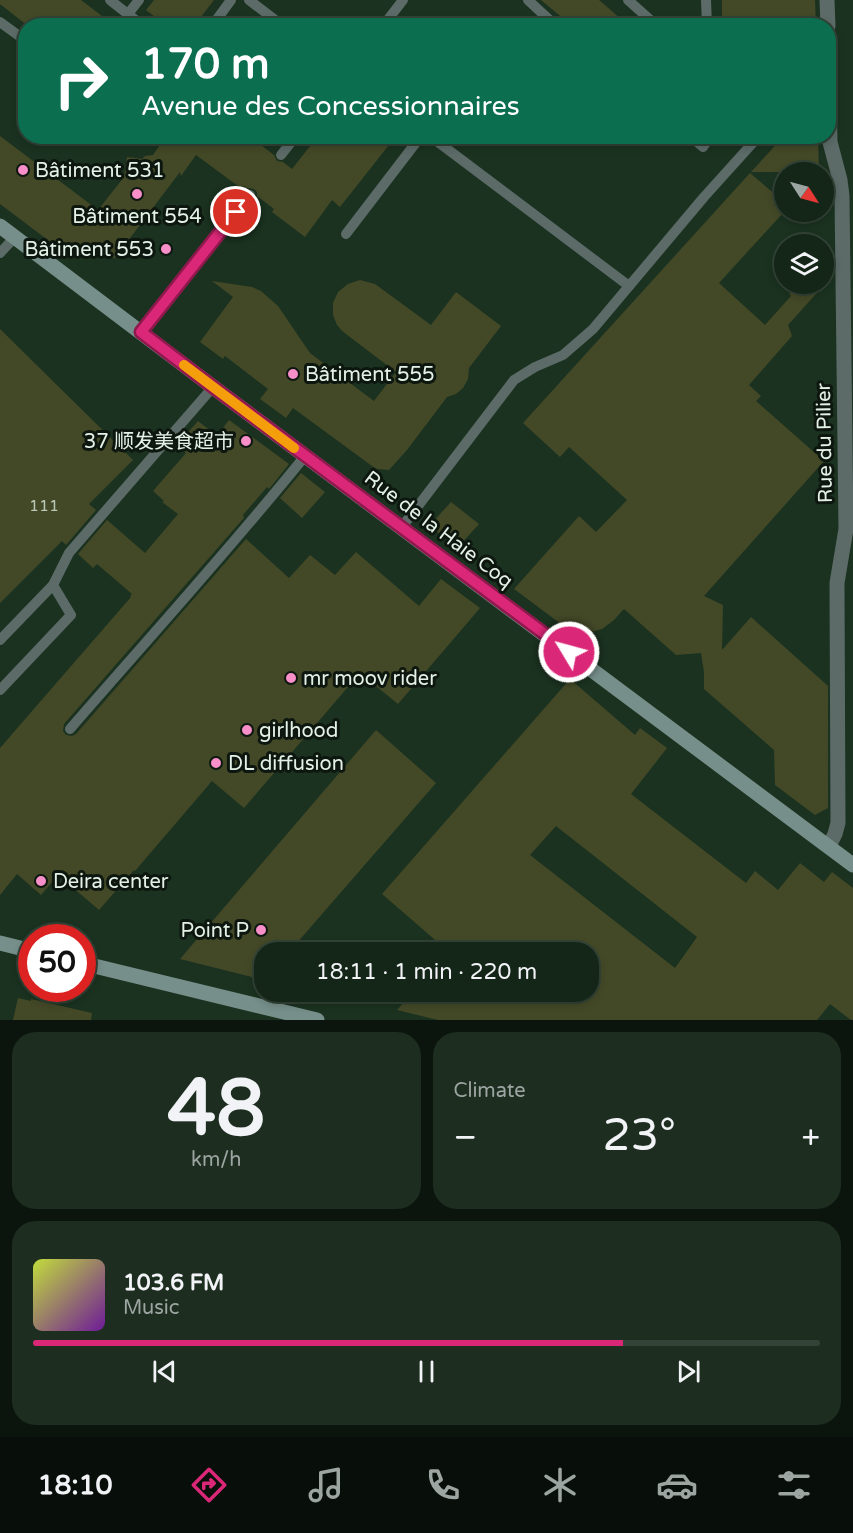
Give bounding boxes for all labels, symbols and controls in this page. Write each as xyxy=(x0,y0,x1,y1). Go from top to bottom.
text: 170 m xyxy=(141,39,270,90)
icon: right xyxy=(42,42,120,120)
text: Avenue des Concessionnaires xyxy=(141,90,520,123)
place label: Bâtiment 531 xyxy=(35,159,165,183)
north arrow xyxy=(774,162,834,222)
map controls xyxy=(774,162,834,294)
marker: Bâtiment 531 xyxy=(16,163,30,177)
pin xyxy=(210,186,261,237)
marker: Bâtiment 554 xyxy=(130,187,144,201)
icon: arrive xyxy=(219,195,252,228)
place label: Bâtiment 554 xyxy=(72,205,202,229)
button: layers xyxy=(774,234,834,294)
place label: Bâtiment 553 xyxy=(24,238,154,262)
marker: Bâtiment 553 xyxy=(159,242,173,256)
place label: Bâtiment 555 xyxy=(305,363,435,387)
marker: Bâtiment 555 xyxy=(286,367,300,381)
street label: Rue du Pilier xyxy=(812,382,838,503)
place label: 37 顺发美食超市 xyxy=(84,430,234,454)
marker: 37 顺发美食超市 xyxy=(239,434,253,448)
street label: Rue de la Haie Coq xyxy=(359,466,517,593)
house number: 111 xyxy=(29,496,59,516)
position arrow xyxy=(537,620,601,684)
place label: mr moov rider xyxy=(303,667,437,691)
marker: mr moov rider xyxy=(284,671,298,685)
place label: girlhood xyxy=(259,719,338,743)
marker: girlhood xyxy=(240,723,254,737)
place label: DL diffusion xyxy=(228,752,344,776)
marker: DL diffusion xyxy=(209,756,223,770)
place label: Deira center xyxy=(53,870,169,894)
marker: Deira center xyxy=(34,874,48,888)
place label: Point P xyxy=(180,919,249,943)
marker: Point P xyxy=(254,923,268,937)
speed limit sign: 50 xyxy=(18,924,96,1002)
text: 18:11 · 1 min · 220 m xyxy=(316,959,537,985)
text: 48 xyxy=(167,1062,265,1156)
text: Climate xyxy=(454,1079,526,1103)
text: 23° xyxy=(602,1109,676,1163)
text: − xyxy=(454,1118,477,1157)
text: + xyxy=(801,1118,820,1157)
text: km/h xyxy=(191,1148,241,1172)
text: 103.6 FM xyxy=(123,1270,224,1296)
text: Music xyxy=(123,1296,179,1320)
icon: previous xyxy=(148,1355,181,1388)
icon: pause xyxy=(410,1355,443,1388)
icon: next xyxy=(672,1355,705,1388)
icon: directions xyxy=(188,1464,230,1506)
icon: music xyxy=(305,1464,347,1506)
icon: phone xyxy=(422,1464,464,1506)
icon: climate xyxy=(539,1464,581,1506)
icon: car xyxy=(656,1464,698,1506)
icon: filters xyxy=(773,1464,815,1506)
text: 18:10 xyxy=(38,1469,112,1502)

